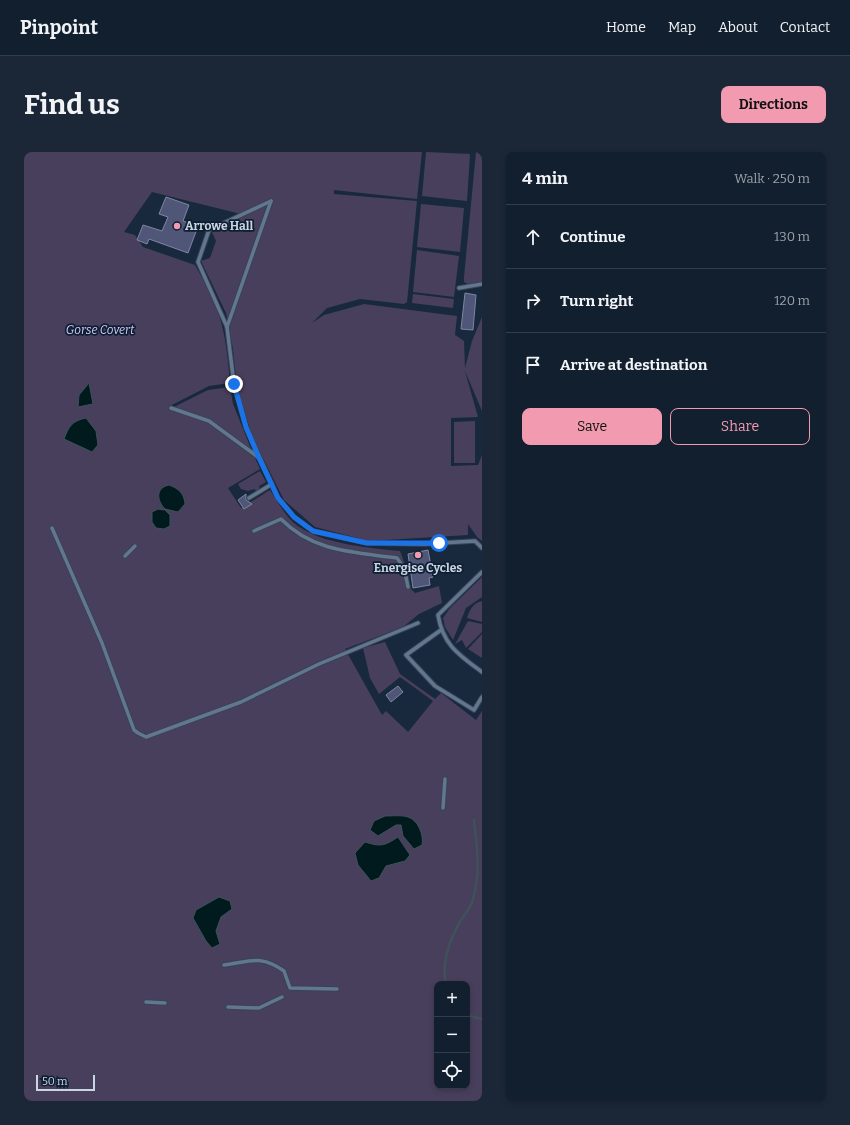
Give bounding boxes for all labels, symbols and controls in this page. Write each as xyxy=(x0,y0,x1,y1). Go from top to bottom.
text: Pinpoint xyxy=(20,16,98,39)
text: Home xyxy=(606,19,646,36)
text: Map xyxy=(668,19,696,36)
text: About xyxy=(718,19,758,36)
text: Contact xyxy=(780,19,830,36)
button: Directions xyxy=(721,86,826,123)
text: Find us xyxy=(24,88,120,121)
text: 4 min xyxy=(522,168,568,189)
text: Walk · 250 m xyxy=(734,171,810,186)
place label: Arrowe Hall xyxy=(185,219,254,233)
marker: Arrowe Hall xyxy=(172,221,182,231)
icon: ahead xyxy=(522,226,544,248)
text: Continue xyxy=(560,228,626,246)
text: 130 m xyxy=(774,229,810,244)
icon: right xyxy=(522,290,544,312)
text: Turn right xyxy=(560,292,633,310)
text: 120 m xyxy=(774,293,810,308)
park label: Gorse Covert xyxy=(66,323,135,337)
icon: arrive xyxy=(522,354,544,376)
text: Arrive at destination xyxy=(560,356,707,374)
route end xyxy=(225,375,243,393)
button: Save xyxy=(522,408,662,445)
button: Share xyxy=(670,408,810,445)
route start xyxy=(430,534,448,552)
marker: Energise Cycles xyxy=(413,550,423,560)
place label: Energise Cycles xyxy=(374,561,462,575)
map controls xyxy=(434,981,470,1089)
button: + xyxy=(434,981,470,1017)
button: − xyxy=(434,1017,470,1053)
button: locate xyxy=(434,1053,470,1089)
scale bar xyxy=(36,1073,95,1092)
text: 50 m xyxy=(42,1075,68,1088)

